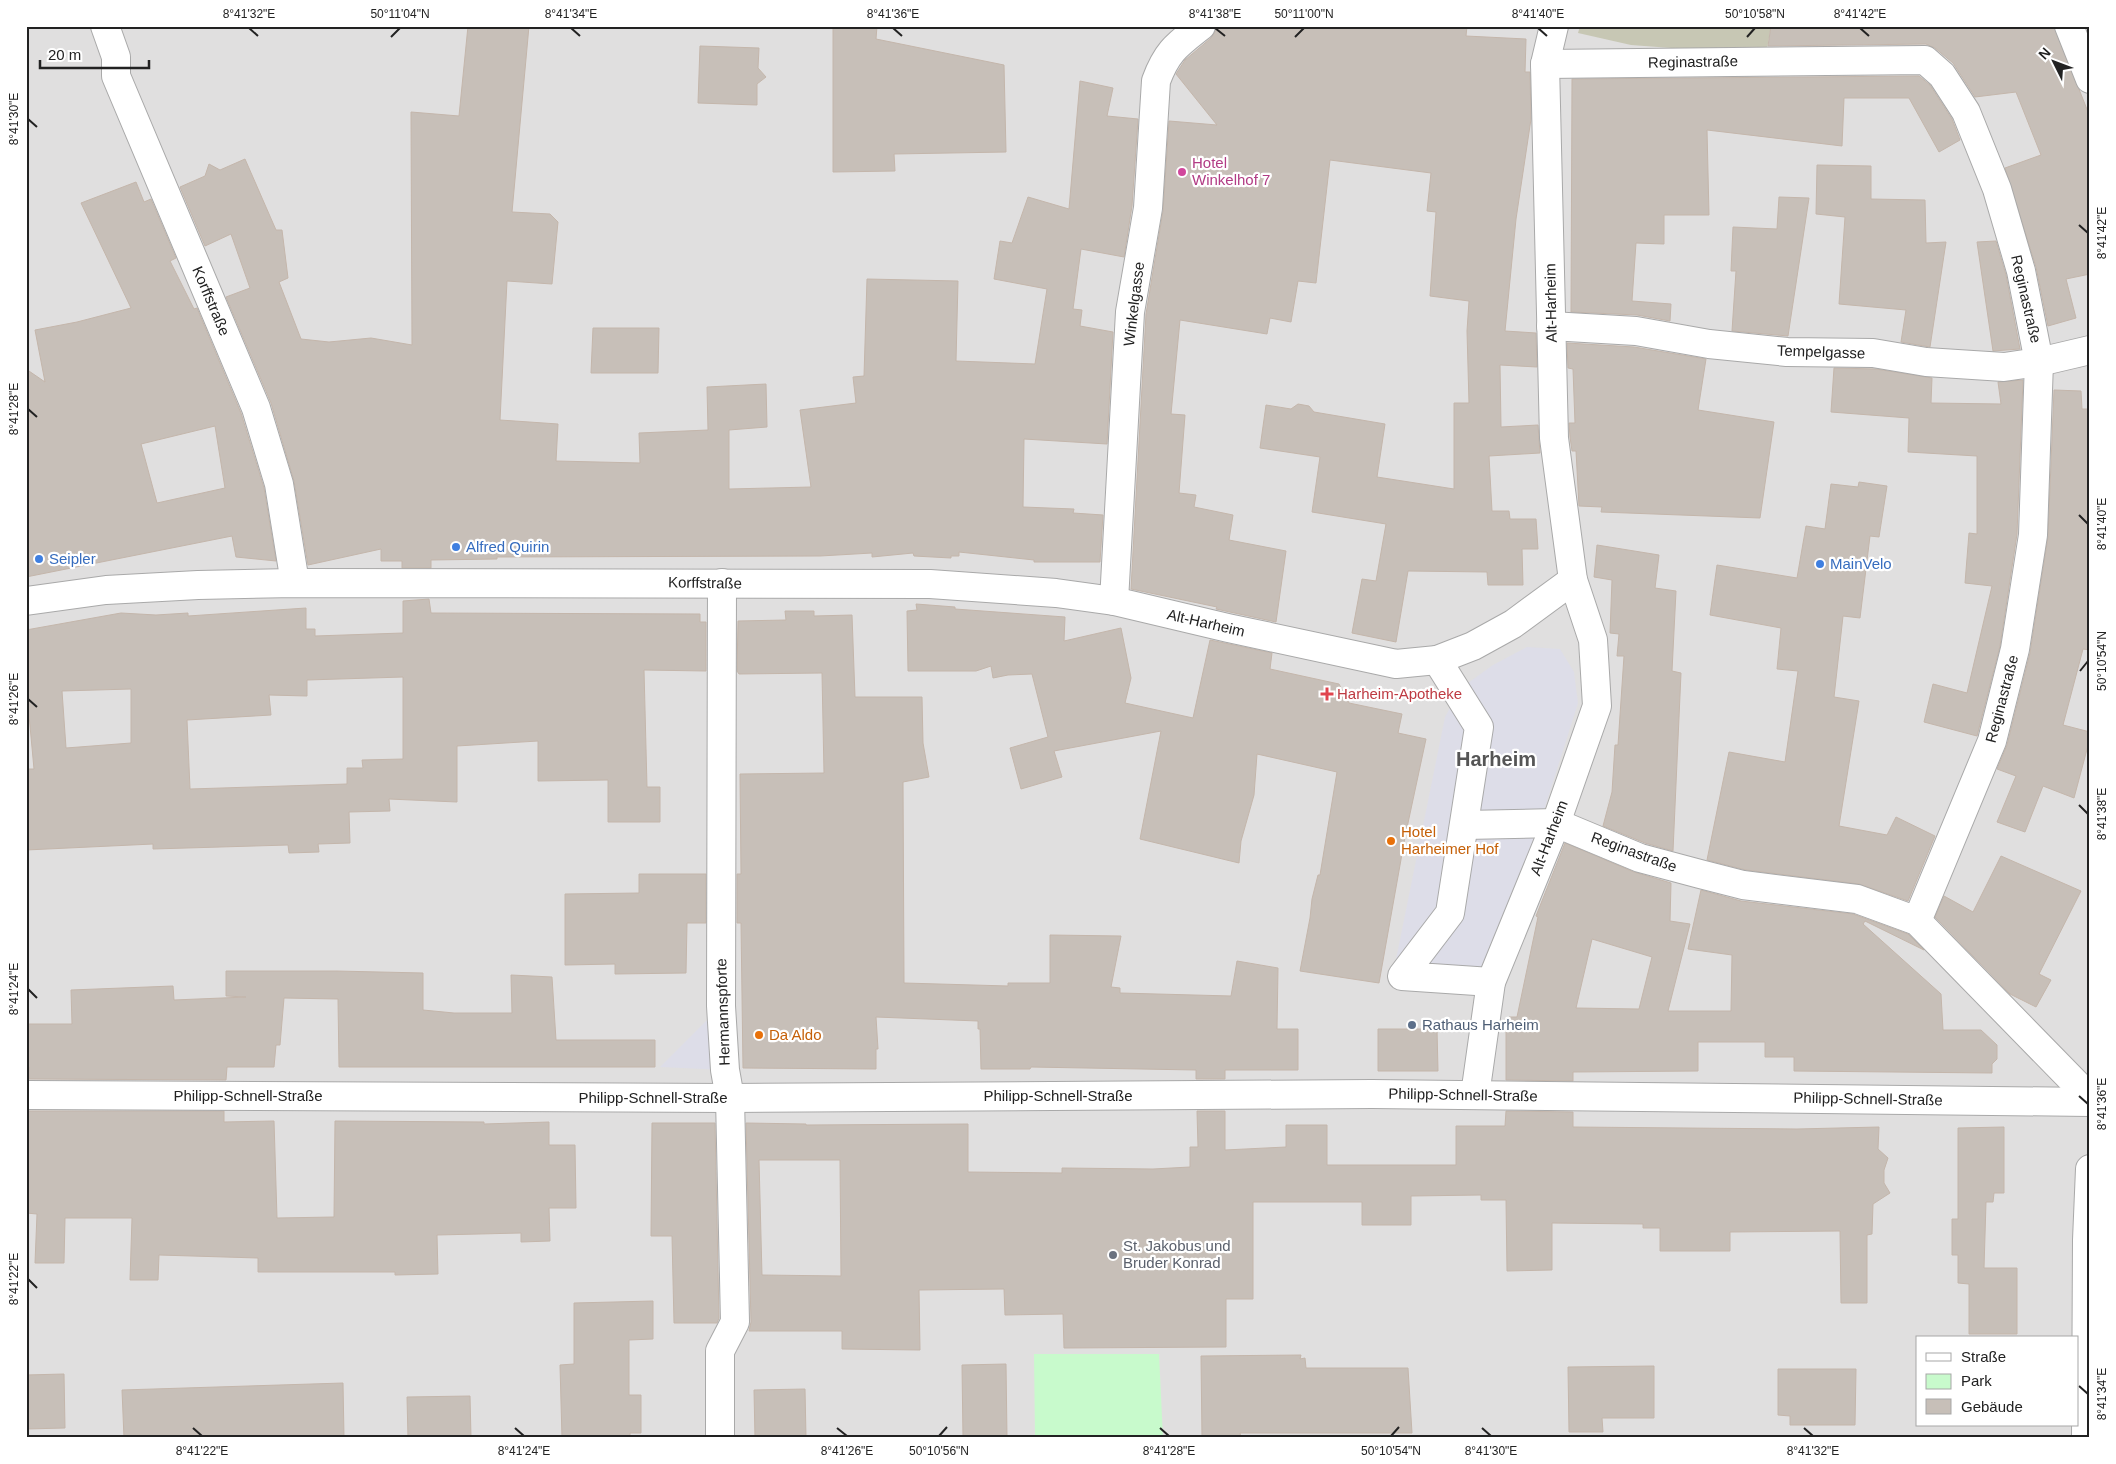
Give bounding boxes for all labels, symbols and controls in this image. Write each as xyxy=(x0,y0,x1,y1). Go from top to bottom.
text: 8°41'32"E xyxy=(223,7,275,21)
text: 50°11'04"N xyxy=(370,7,430,21)
text: 8°41'34"E xyxy=(545,7,597,21)
text: 8°41'36"E xyxy=(867,7,919,21)
text: 8°41'38"E xyxy=(1189,7,1241,21)
text: 50°11'00"N xyxy=(1274,7,1334,21)
text: 8°41'40"E xyxy=(1512,7,1564,21)
text: 50°10'58"N xyxy=(1725,7,1785,21)
text: 8°41'42"E xyxy=(1834,7,1886,21)
scale bar xyxy=(40,38,149,70)
north arrow xyxy=(2028,38,2078,88)
text: N xyxy=(2035,44,2054,62)
text: 20 m xyxy=(48,46,81,63)
street label: Reginastraße xyxy=(1648,52,1738,71)
text: 8°41'30"E xyxy=(7,93,21,145)
place label: Hotel Winkelhof 7 xyxy=(1192,154,1270,188)
marker: Hotel Winkelhof 7 xyxy=(1176,166,1188,178)
text: 8°41'42"E xyxy=(2095,207,2109,259)
street label: Reginastraße xyxy=(2008,253,2045,345)
street label: Winkelgasse xyxy=(1120,261,1147,347)
street label: Korffstraße xyxy=(189,263,234,338)
street label: Alt-Harheim xyxy=(1541,263,1560,343)
street label: Tempelgasse xyxy=(1777,341,1865,362)
text: 8°41'28"E xyxy=(7,383,21,435)
text: 8°41'40"E xyxy=(2095,498,2109,550)
place label: Alfred Quirin xyxy=(466,538,549,555)
marker: Alfred Quirin xyxy=(450,541,462,553)
place label: Seipler xyxy=(49,550,96,567)
marker: Seipler xyxy=(33,553,45,565)
place label: MainVelo xyxy=(1830,555,1892,572)
marker: MainVelo xyxy=(1814,558,1826,570)
street label: Korffstraße xyxy=(668,573,742,592)
street label: Alt-Harheim xyxy=(1166,605,1247,640)
text: 50°10'54"N xyxy=(2095,631,2109,691)
street label: Reginastraße xyxy=(1982,653,2021,745)
text: 8°41'26"E xyxy=(7,673,21,725)
place label: Harheim-Apotheke xyxy=(1337,685,1462,702)
marker: Harheim-Apotheke xyxy=(1321,688,1333,700)
district label: Harheim xyxy=(1456,748,1536,770)
text: 8°41'38"E xyxy=(2095,788,2109,840)
street label: Alt-Harheim xyxy=(1526,798,1571,878)
place label: Hotel Harheimer Hof xyxy=(1401,823,1499,857)
street label: Reginastraße xyxy=(1589,828,1679,875)
marker: Hotel Harheimer Hof xyxy=(1385,835,1397,847)
street label: Hermannspforte xyxy=(712,958,733,1066)
text: 8°41'24"E xyxy=(7,963,21,1015)
place label: Rathaus Harheim xyxy=(1422,1016,1539,1033)
marker: Rathaus Harheim xyxy=(1406,1019,1418,1031)
place label: Da Aldo xyxy=(769,1026,822,1043)
marker: Da Aldo xyxy=(753,1029,765,1041)
text: 8°41'36"E xyxy=(2095,1078,2109,1130)
street label: Philipp-Schnell-Straße xyxy=(1388,1085,1538,1104)
street label: Philipp-Schnell-Straße xyxy=(173,1087,323,1104)
street label: Philipp-Schnell-Straße xyxy=(983,1087,1133,1104)
street label: Philipp-Schnell-Straße xyxy=(578,1089,728,1106)
street label: Philipp-Schnell-Straße xyxy=(1793,1089,1943,1108)
place label: St. Jakobus und Bruder Konrad xyxy=(1123,1237,1231,1271)
marker: St. Jakobus und Bruder Konrad xyxy=(1107,1249,1119,1261)
text: 8°41'22"E xyxy=(7,1253,21,1305)
legend xyxy=(1916,1336,2078,1426)
text: Straße xyxy=(1961,1348,2006,1365)
text: 8°41'34"E xyxy=(2095,1368,2109,1420)
text: Park xyxy=(1961,1372,1992,1389)
text: Gebäude xyxy=(1961,1398,2023,1415)
text: 8°41'22"E xyxy=(176,1444,228,1458)
text: 8°41'24"E xyxy=(498,1444,550,1458)
text: 8°41'26"E xyxy=(821,1444,873,1458)
text: 50°10'56"N xyxy=(909,1444,969,1458)
text: 8°41'28"E xyxy=(1143,1444,1195,1458)
text: 50°10'54"N xyxy=(1361,1444,1421,1458)
text: 8°41'30"E xyxy=(1465,1444,1517,1458)
text: 8°41'32"E xyxy=(1787,1444,1839,1458)

